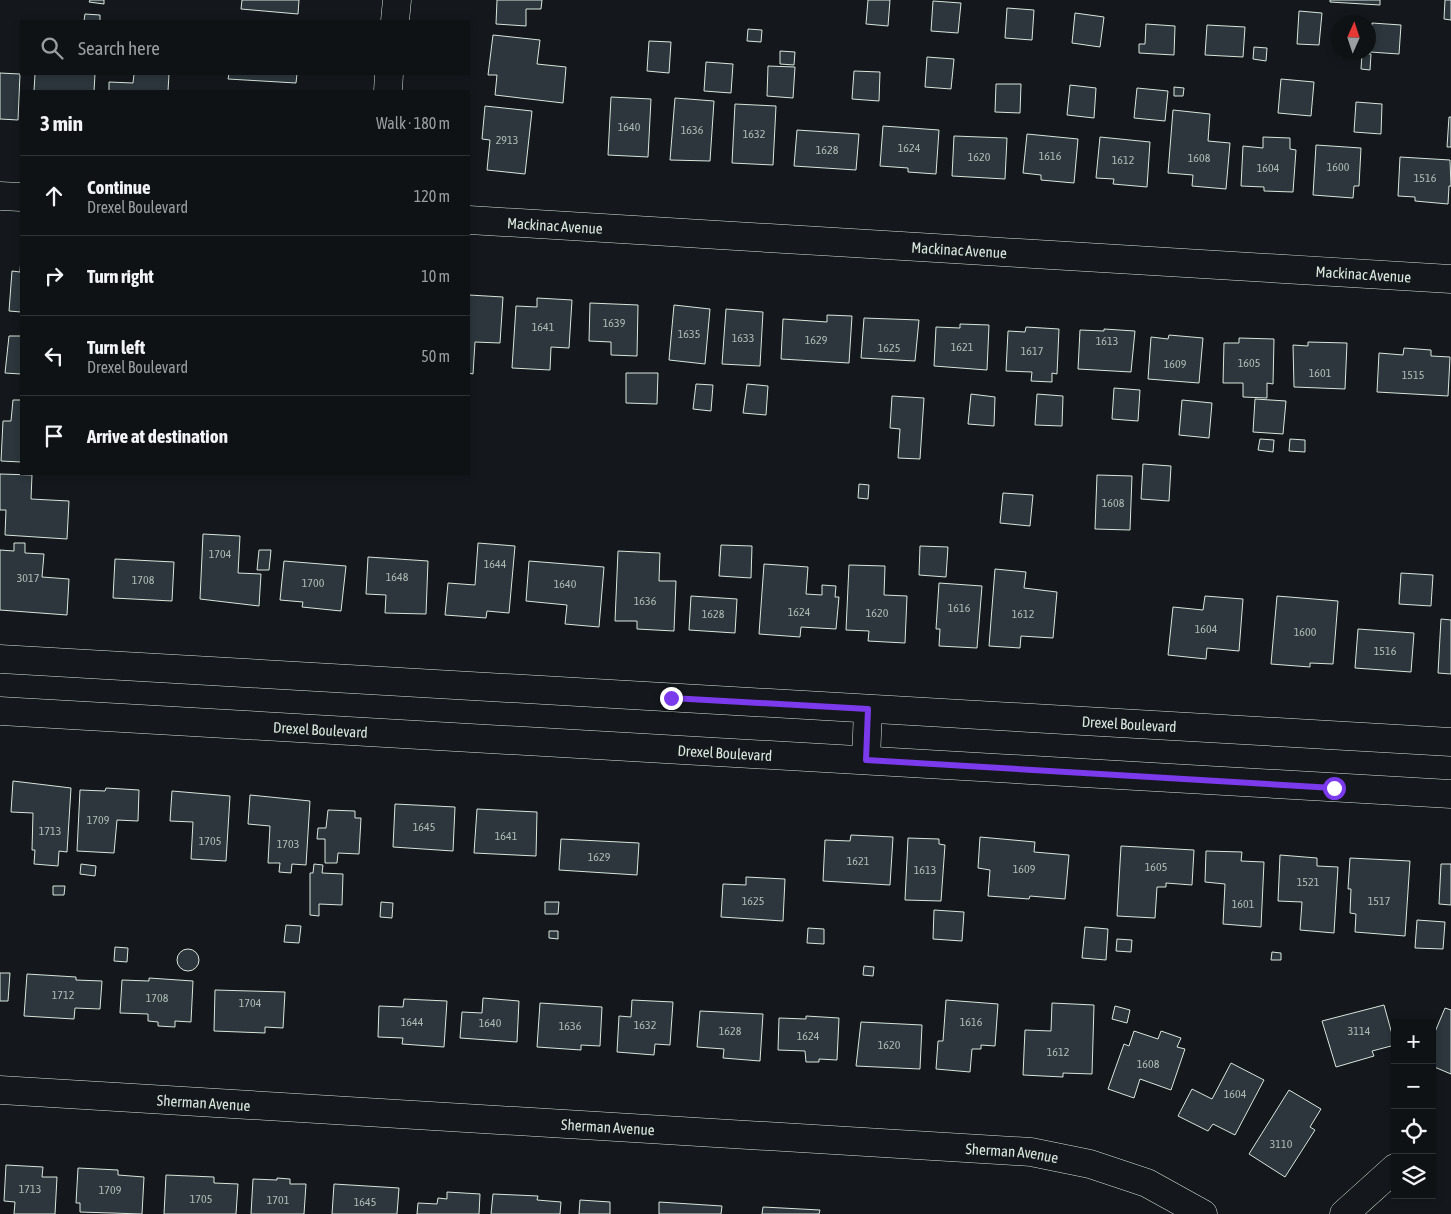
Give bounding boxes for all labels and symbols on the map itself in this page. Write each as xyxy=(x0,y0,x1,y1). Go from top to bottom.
north arrow xyxy=(1331,15,1376,60)
house number: 1640 xyxy=(618,120,641,134)
house number: 1636 xyxy=(681,123,704,137)
house number: 1632 xyxy=(743,127,765,141)
house number: 2913 xyxy=(496,133,518,147)
house number: 1624 xyxy=(898,141,921,155)
house number: 1628 xyxy=(816,143,839,157)
house number: 1616 xyxy=(1039,149,1062,163)
house number: 1620 xyxy=(968,150,991,164)
house number: 1608 xyxy=(1188,151,1211,165)
house number: 1612 xyxy=(1112,153,1134,167)
house number: 1600 xyxy=(1327,160,1350,174)
house number: 1604 xyxy=(1257,161,1280,175)
house number: 1516 xyxy=(1414,171,1437,185)
street label: Mackinac Avenue xyxy=(507,214,603,237)
street label: Mackinac Avenue xyxy=(911,238,1008,261)
street label: Mackinac Avenue xyxy=(1315,262,1412,285)
house number: 1639 xyxy=(603,316,626,330)
house number: 1641 xyxy=(532,320,555,334)
house number: 1635 xyxy=(678,327,700,341)
house number: 1633 xyxy=(732,331,754,345)
house number: 1629 xyxy=(805,333,828,347)
house number: 1613 xyxy=(1096,334,1118,348)
house number: 1621 xyxy=(951,340,974,354)
house number: 1625 xyxy=(878,341,900,355)
house number: 1617 xyxy=(1021,344,1044,358)
house number: 1605 xyxy=(1238,356,1260,370)
house number: 1609 xyxy=(1164,357,1187,371)
house number: 1601 xyxy=(1309,366,1332,380)
house number: 1515 xyxy=(1402,368,1424,382)
house number: 1608 xyxy=(1102,496,1125,510)
house number: 1704 xyxy=(209,547,232,561)
house number: 1644 xyxy=(484,557,507,571)
house number: 1648 xyxy=(386,570,409,584)
house number: 3017 xyxy=(17,571,40,585)
house number: 1708 xyxy=(132,573,155,587)
house number: 1700 xyxy=(302,576,325,590)
house number: 1640 xyxy=(554,577,577,591)
house number: 1636 xyxy=(634,594,657,608)
house number: 1616 xyxy=(948,601,971,615)
house number: 1624 xyxy=(788,605,811,619)
house number: 1620 xyxy=(866,606,889,620)
house number: 1628 xyxy=(702,607,725,621)
house number: 1612 xyxy=(1012,607,1034,621)
house number: 1604 xyxy=(1195,622,1218,636)
house number: 1600 xyxy=(1294,625,1317,639)
house number: 1516 xyxy=(1374,644,1397,658)
route end xyxy=(660,687,683,710)
street label: Drexel Boulevard xyxy=(1081,712,1177,735)
street label: Drexel Boulevard xyxy=(273,718,368,741)
street label: Drexel Boulevard xyxy=(677,741,773,764)
route start xyxy=(1323,777,1346,800)
house number: 1709 xyxy=(87,813,110,827)
house number: 1645 xyxy=(413,820,435,834)
house number: 1713 xyxy=(39,824,61,838)
house number: 1641 xyxy=(495,829,518,843)
house number: 1705 xyxy=(199,834,221,848)
house number: 1703 xyxy=(277,837,299,851)
house number: 1629 xyxy=(588,850,611,864)
house number: 1621 xyxy=(847,854,870,868)
house number: 1605 xyxy=(1145,860,1167,874)
house number: 1609 xyxy=(1013,862,1036,876)
house number: 1613 xyxy=(914,863,936,877)
house number: 1521 xyxy=(1297,875,1320,889)
house number: 1625 xyxy=(742,894,764,908)
house number: 1517 xyxy=(1368,894,1391,908)
house number: 1601 xyxy=(1232,897,1255,911)
house number: 1712 xyxy=(52,988,74,1002)
house number: 1708 xyxy=(146,991,169,1005)
house number: 1704 xyxy=(239,996,262,1010)
house number: 1644 xyxy=(401,1015,424,1029)
house number: 1616 xyxy=(960,1015,983,1029)
house number: 1640 xyxy=(479,1016,502,1030)
house number: 1632 xyxy=(634,1018,656,1032)
house number: 1636 xyxy=(559,1019,582,1033)
house number: 1628 xyxy=(719,1024,742,1038)
house number: 3114 xyxy=(1348,1024,1371,1038)
house number: 1624 xyxy=(797,1029,820,1043)
house number: 1620 xyxy=(878,1038,901,1052)
house number: 1612 xyxy=(1047,1045,1069,1059)
house number: 1608 xyxy=(1137,1057,1160,1071)
house number: 1604 xyxy=(1224,1087,1247,1101)
street label: Sherman Avenue xyxy=(156,1091,251,1114)
street label: Sherman Avenue xyxy=(561,1115,655,1138)
house number: 3110 xyxy=(1270,1137,1293,1151)
street label: Sherman Avenue xyxy=(965,1140,1060,1166)
house number: 1713 xyxy=(19,1182,41,1196)
house number: 1709 xyxy=(99,1183,122,1197)
house number: 1705 xyxy=(190,1192,212,1206)
house number: 1701 xyxy=(267,1193,290,1207)
house number: 1645 xyxy=(354,1195,376,1209)

